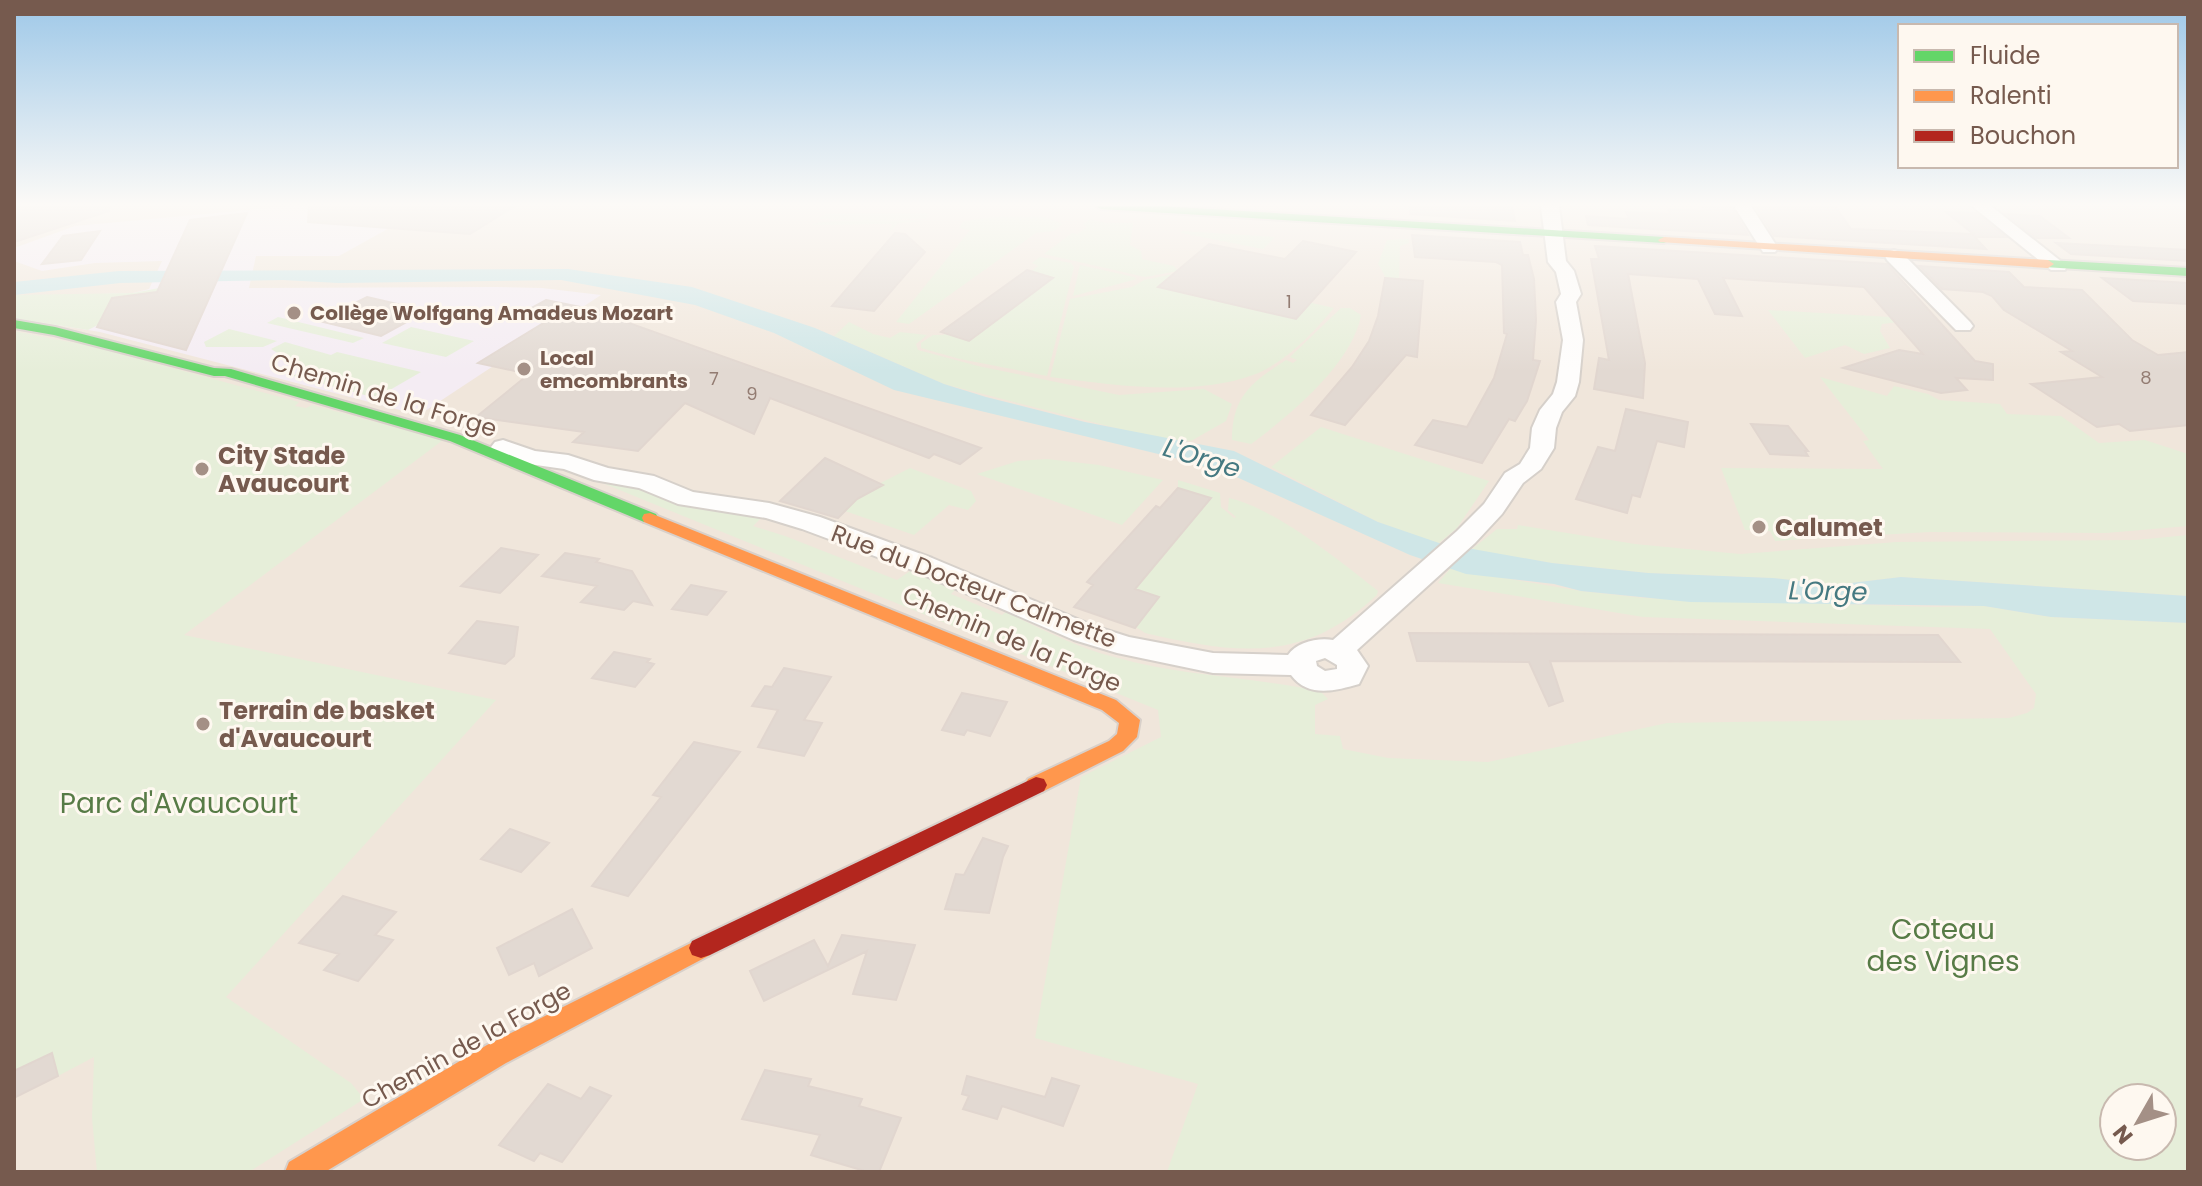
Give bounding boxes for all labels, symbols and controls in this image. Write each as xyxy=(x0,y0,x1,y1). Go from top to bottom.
legend xyxy=(1898,24,2178,168)
text: Fluide xyxy=(1970,39,2040,72)
text: Ralenti xyxy=(1970,79,2052,112)
text: Bouchon xyxy=(1970,119,2076,152)
house number: 1 xyxy=(1286,289,1292,314)
place label: Collège Wolfgang Amadeus Mozart xyxy=(310,299,673,327)
marker: Collège Wolfgang Amadeus Mozart xyxy=(285,304,303,322)
place label: Local emcombrants xyxy=(540,344,688,395)
street label: Chemin de la Forge xyxy=(267,345,501,445)
marker: Local emcombrants xyxy=(515,360,533,378)
house number: 8 xyxy=(2140,365,2152,390)
house number: 7 xyxy=(709,366,719,391)
house number: 9 xyxy=(746,381,758,406)
water label: L'Orge xyxy=(1159,429,1245,487)
place label: City Stade Avaucourt xyxy=(218,439,349,500)
marker: City Stade Avaucourt xyxy=(193,460,211,478)
place label: Calumet xyxy=(1775,511,1883,544)
street label: Rue du Docteur Calmette xyxy=(827,516,1121,656)
marker: Calumet xyxy=(1750,518,1768,536)
water label: L'Orge xyxy=(1788,572,1868,610)
street label: Chemin de la Forge xyxy=(898,578,1126,700)
place label: Terrain de basket d'Avaucourt xyxy=(219,694,435,755)
marker: Terrain de basket d'Avaucourt xyxy=(194,715,212,733)
park label: Parc d'Avaucourt xyxy=(60,784,298,823)
park label: Coteau des Vignes xyxy=(1866,910,2020,981)
street label: Chemin de la Forge xyxy=(355,974,577,1116)
north arrow xyxy=(2098,1082,2178,1162)
text: N xyxy=(2106,1118,2140,1150)

